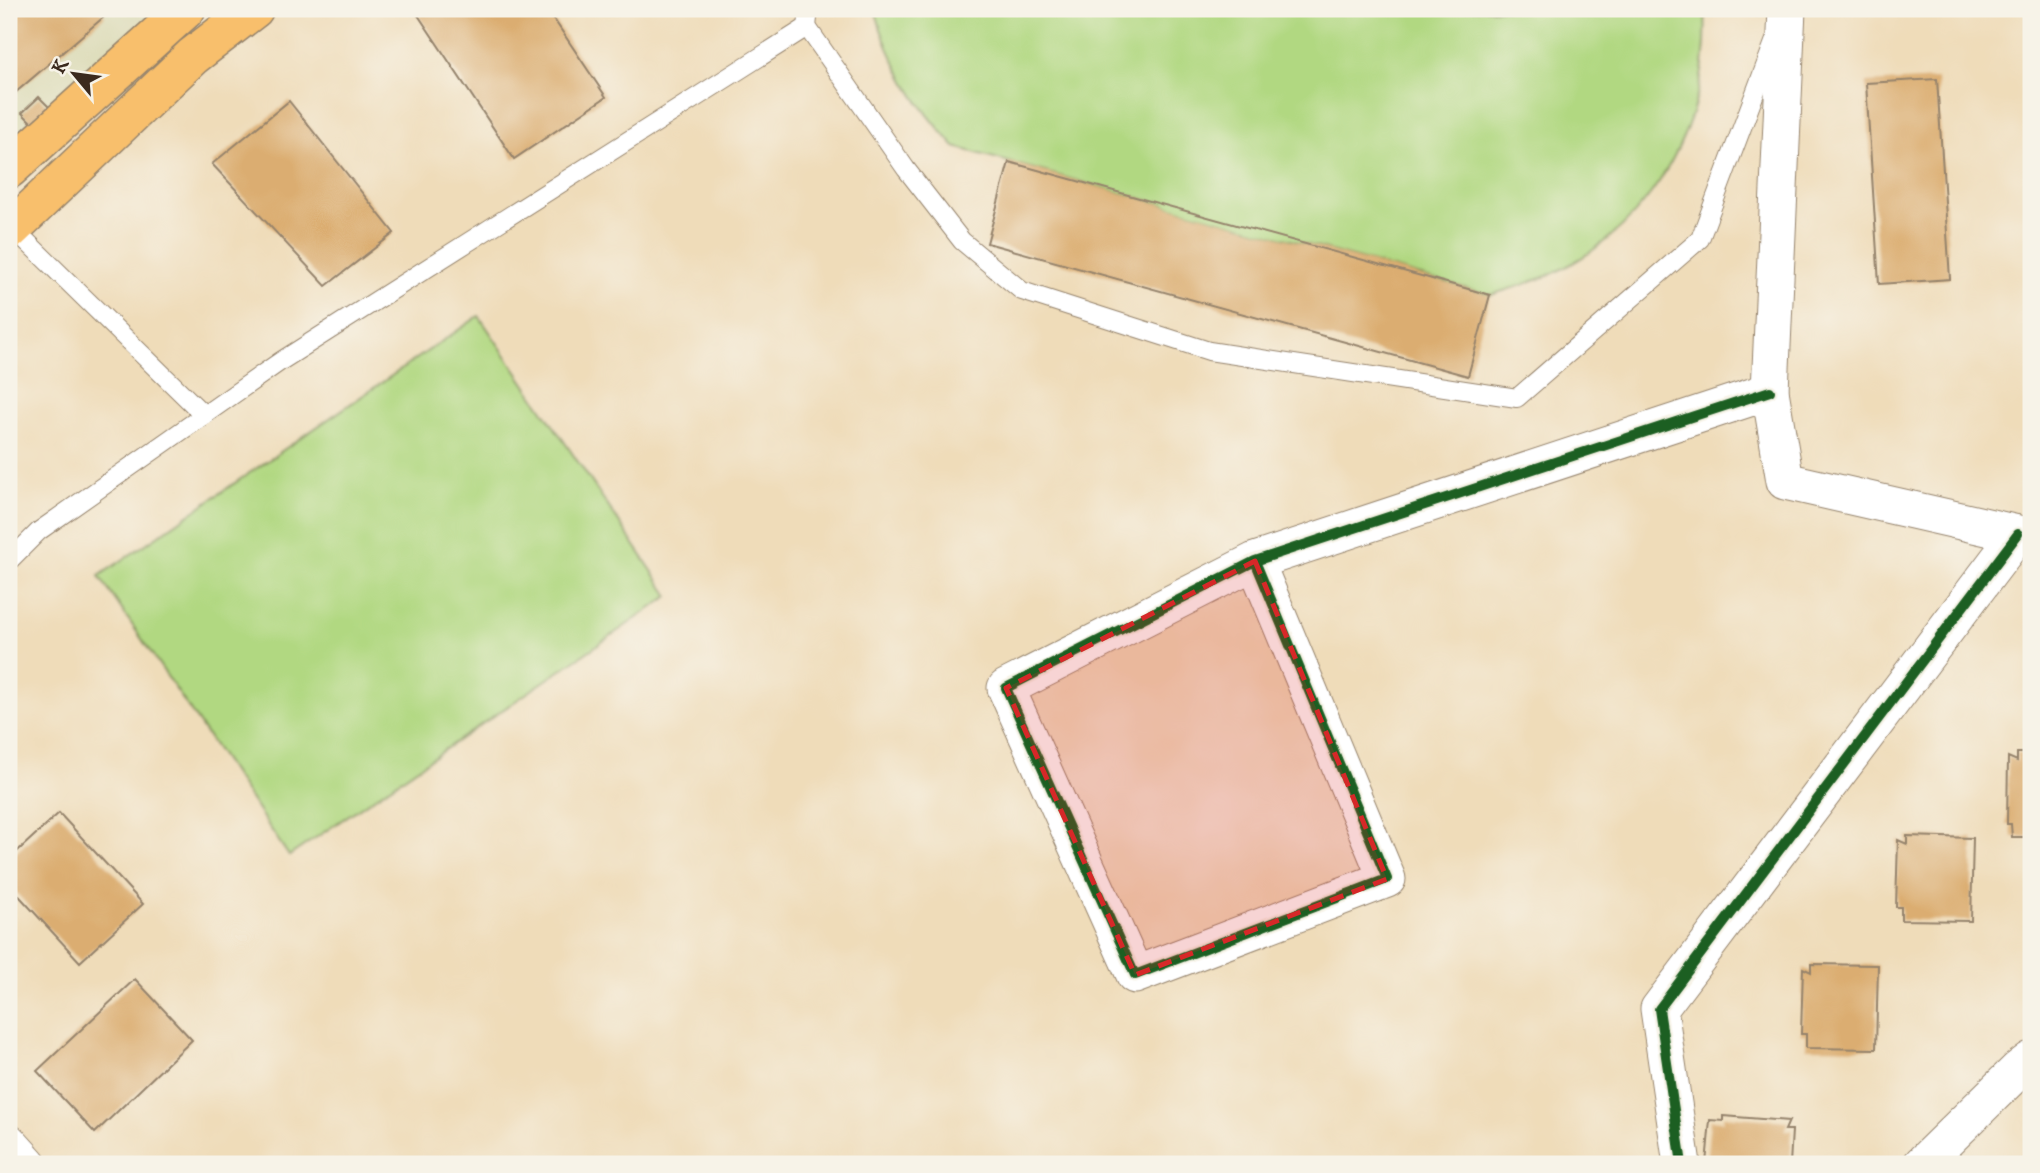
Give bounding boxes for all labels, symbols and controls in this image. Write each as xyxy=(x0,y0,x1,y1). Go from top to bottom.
north arrow xyxy=(38,38,108,108)
text: K xyxy=(47,54,75,79)

